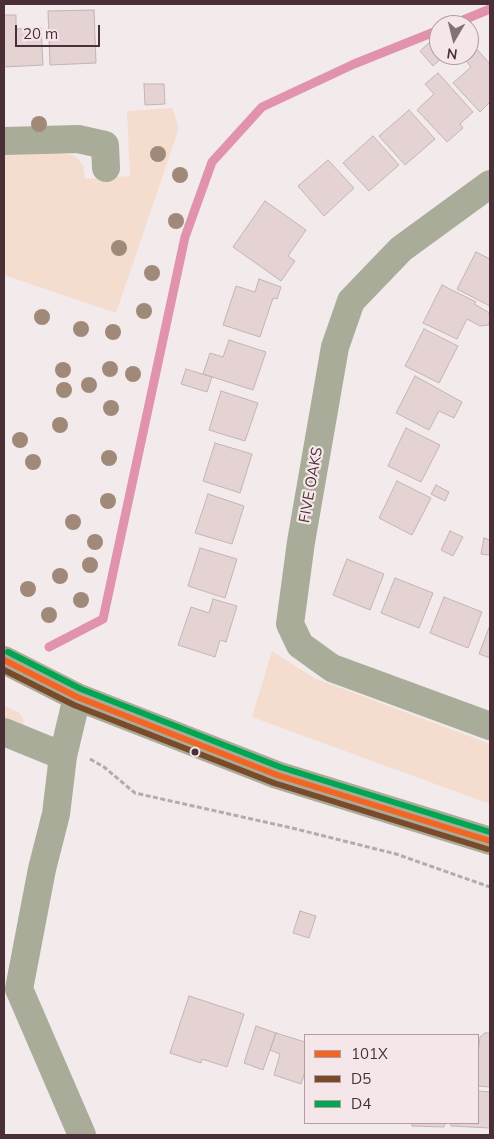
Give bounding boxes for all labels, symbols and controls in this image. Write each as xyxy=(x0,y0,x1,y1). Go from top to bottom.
scale bar xyxy=(18,15,102,47)
north arrow xyxy=(429,15,479,65)
text: 20 m xyxy=(23,24,58,43)
text: N xyxy=(446,44,459,64)
street label: FIVE OAKS xyxy=(296,446,326,524)
unlabelled marker xyxy=(190,747,200,757)
legend xyxy=(304,1034,479,1124)
text: 101X xyxy=(351,1044,388,1063)
text: D5 xyxy=(351,1069,371,1088)
text: D4 xyxy=(351,1094,371,1113)

